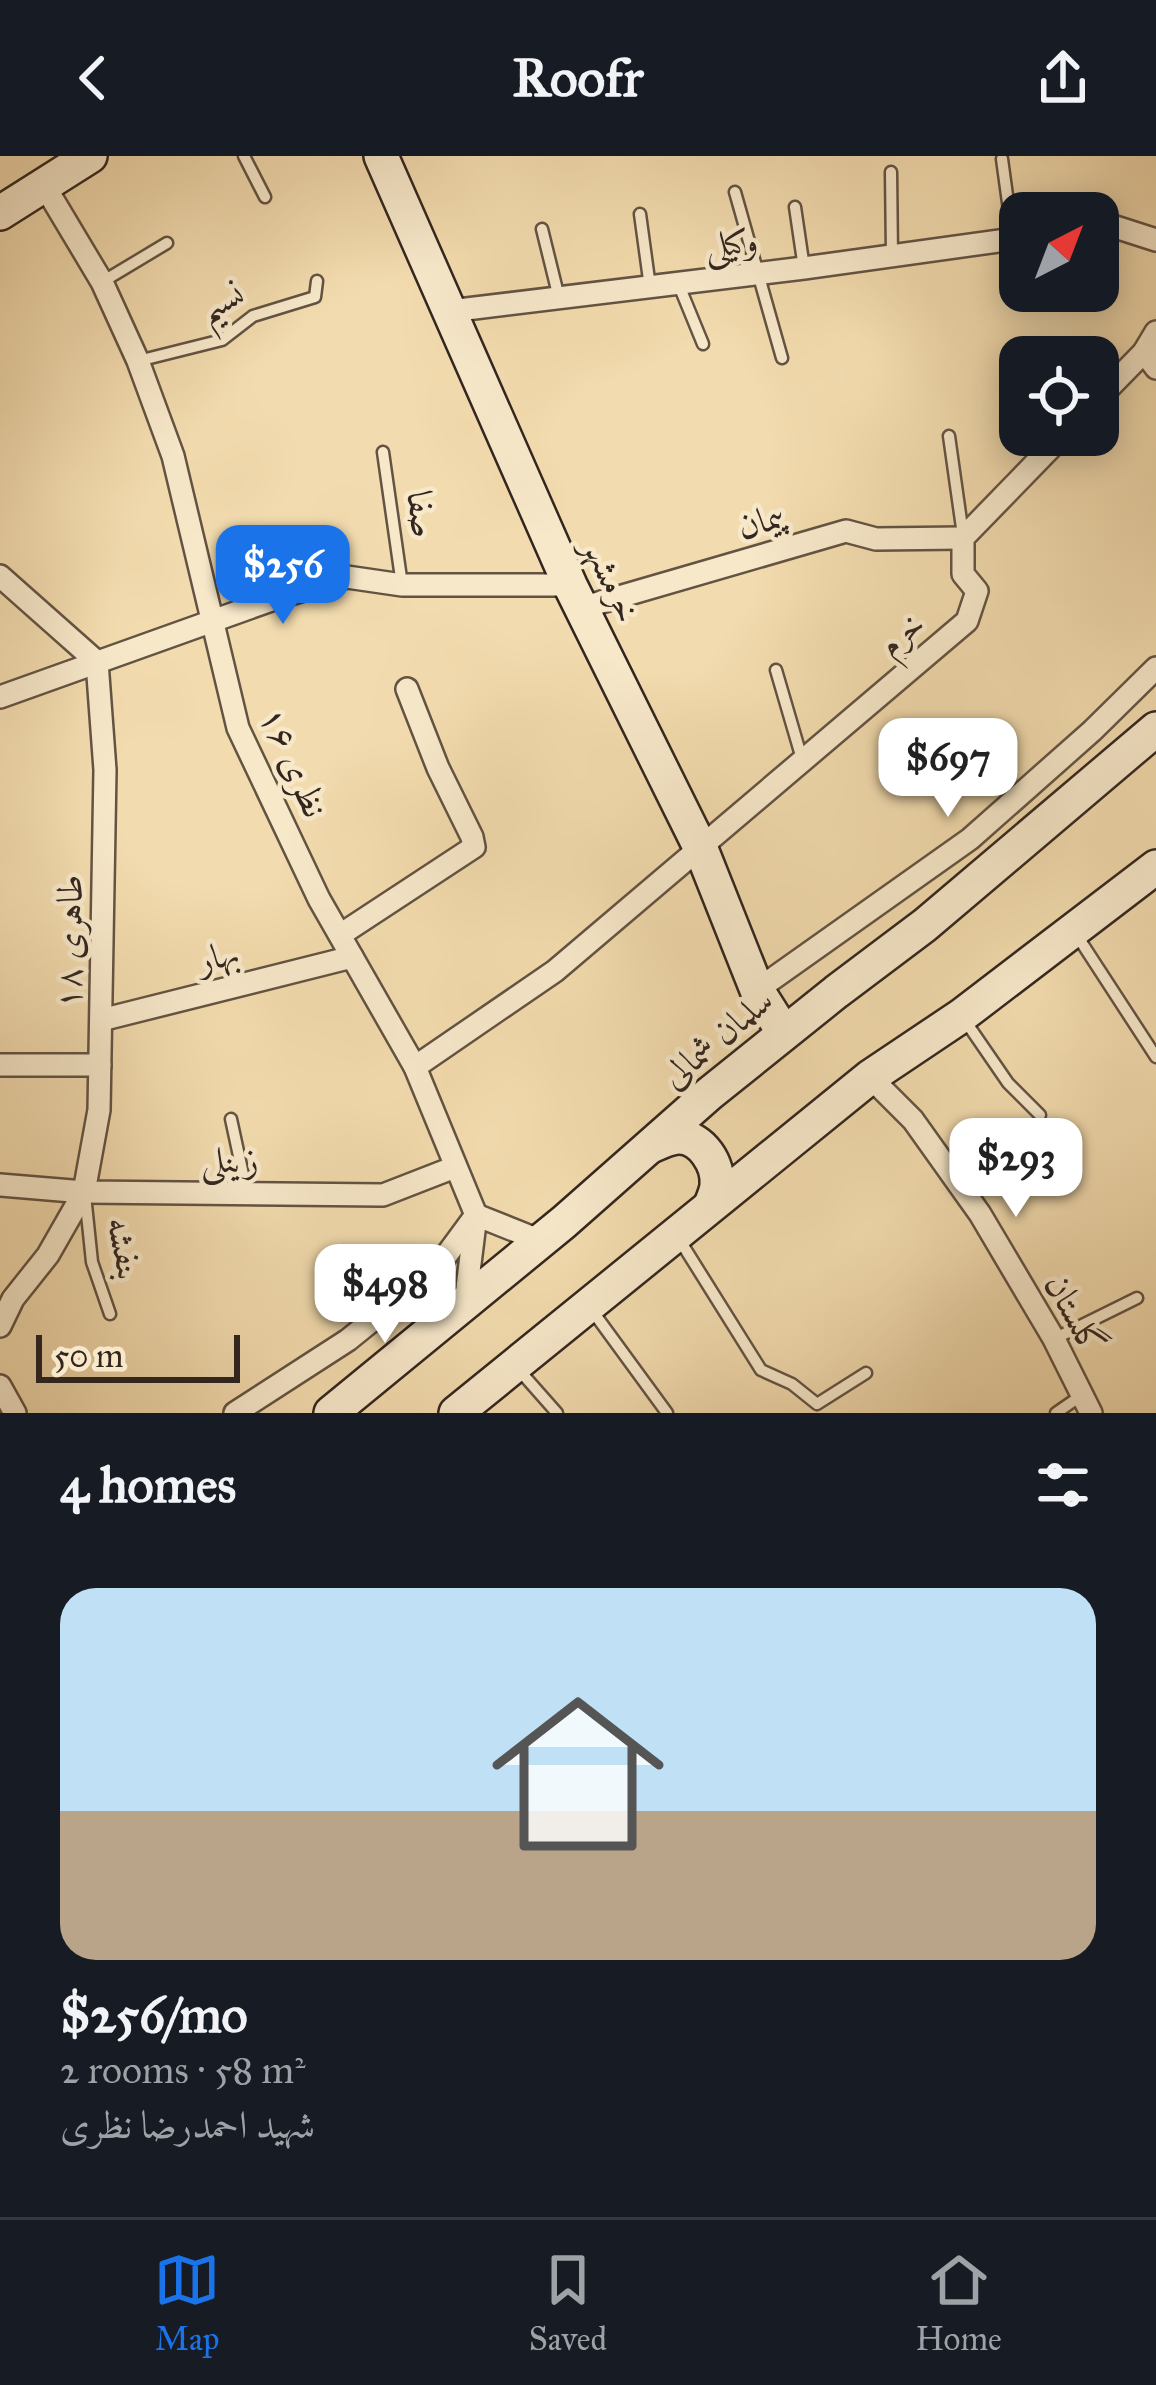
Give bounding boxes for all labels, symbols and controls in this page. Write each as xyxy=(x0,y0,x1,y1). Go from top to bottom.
icon: back xyxy=(60,45,126,111)
text: Roofr xyxy=(512,45,644,111)
icon: share xyxy=(1030,45,1096,111)
north arrow xyxy=(999,192,1119,312)
map controls xyxy=(999,192,1119,456)
street label: وکیلی xyxy=(702,218,761,272)
street label: نسیم xyxy=(191,271,257,342)
button: locate xyxy=(999,336,1119,456)
street label: صفا xyxy=(397,488,447,540)
street label: پیمان xyxy=(732,493,792,549)
pin: $256 xyxy=(212,525,354,627)
street label: خرمشهر xyxy=(571,527,651,630)
text: $256 xyxy=(243,540,323,588)
street label: خرم xyxy=(868,602,939,673)
street label: نظری ۱۶ xyxy=(249,700,338,825)
pin: $697 xyxy=(877,718,1019,820)
text: $697 xyxy=(905,733,991,781)
street label: طاهری ۱۸ xyxy=(46,874,93,1010)
street label: بهار xyxy=(190,930,244,984)
street label: سلمان شمالی xyxy=(652,978,782,1098)
pin: $293 xyxy=(945,1118,1087,1220)
text: $293 xyxy=(976,1133,1056,1181)
street label: زینلی xyxy=(201,1138,259,1186)
street label: بنفشه xyxy=(97,1213,153,1283)
pin: $498 xyxy=(314,1244,456,1346)
text: $498 xyxy=(342,1259,428,1307)
street label: گلستان xyxy=(1035,1266,1115,1362)
scale bar xyxy=(36,1329,240,1382)
text: 50 m xyxy=(54,1336,123,1376)
icon: filters xyxy=(1030,1452,1096,1518)
text: 4 homes xyxy=(60,1454,236,1516)
icon: home xyxy=(470,1666,686,1882)
text: $256/mo xyxy=(60,1984,248,2046)
text: 2 rooms · 58 m² xyxy=(60,2046,306,2094)
text: شهید احمدرضا نظری xyxy=(60,2101,315,2149)
tab: Map xyxy=(154,2247,220,2359)
tab: Saved xyxy=(529,2247,607,2359)
tab: Home xyxy=(915,2247,1002,2359)

